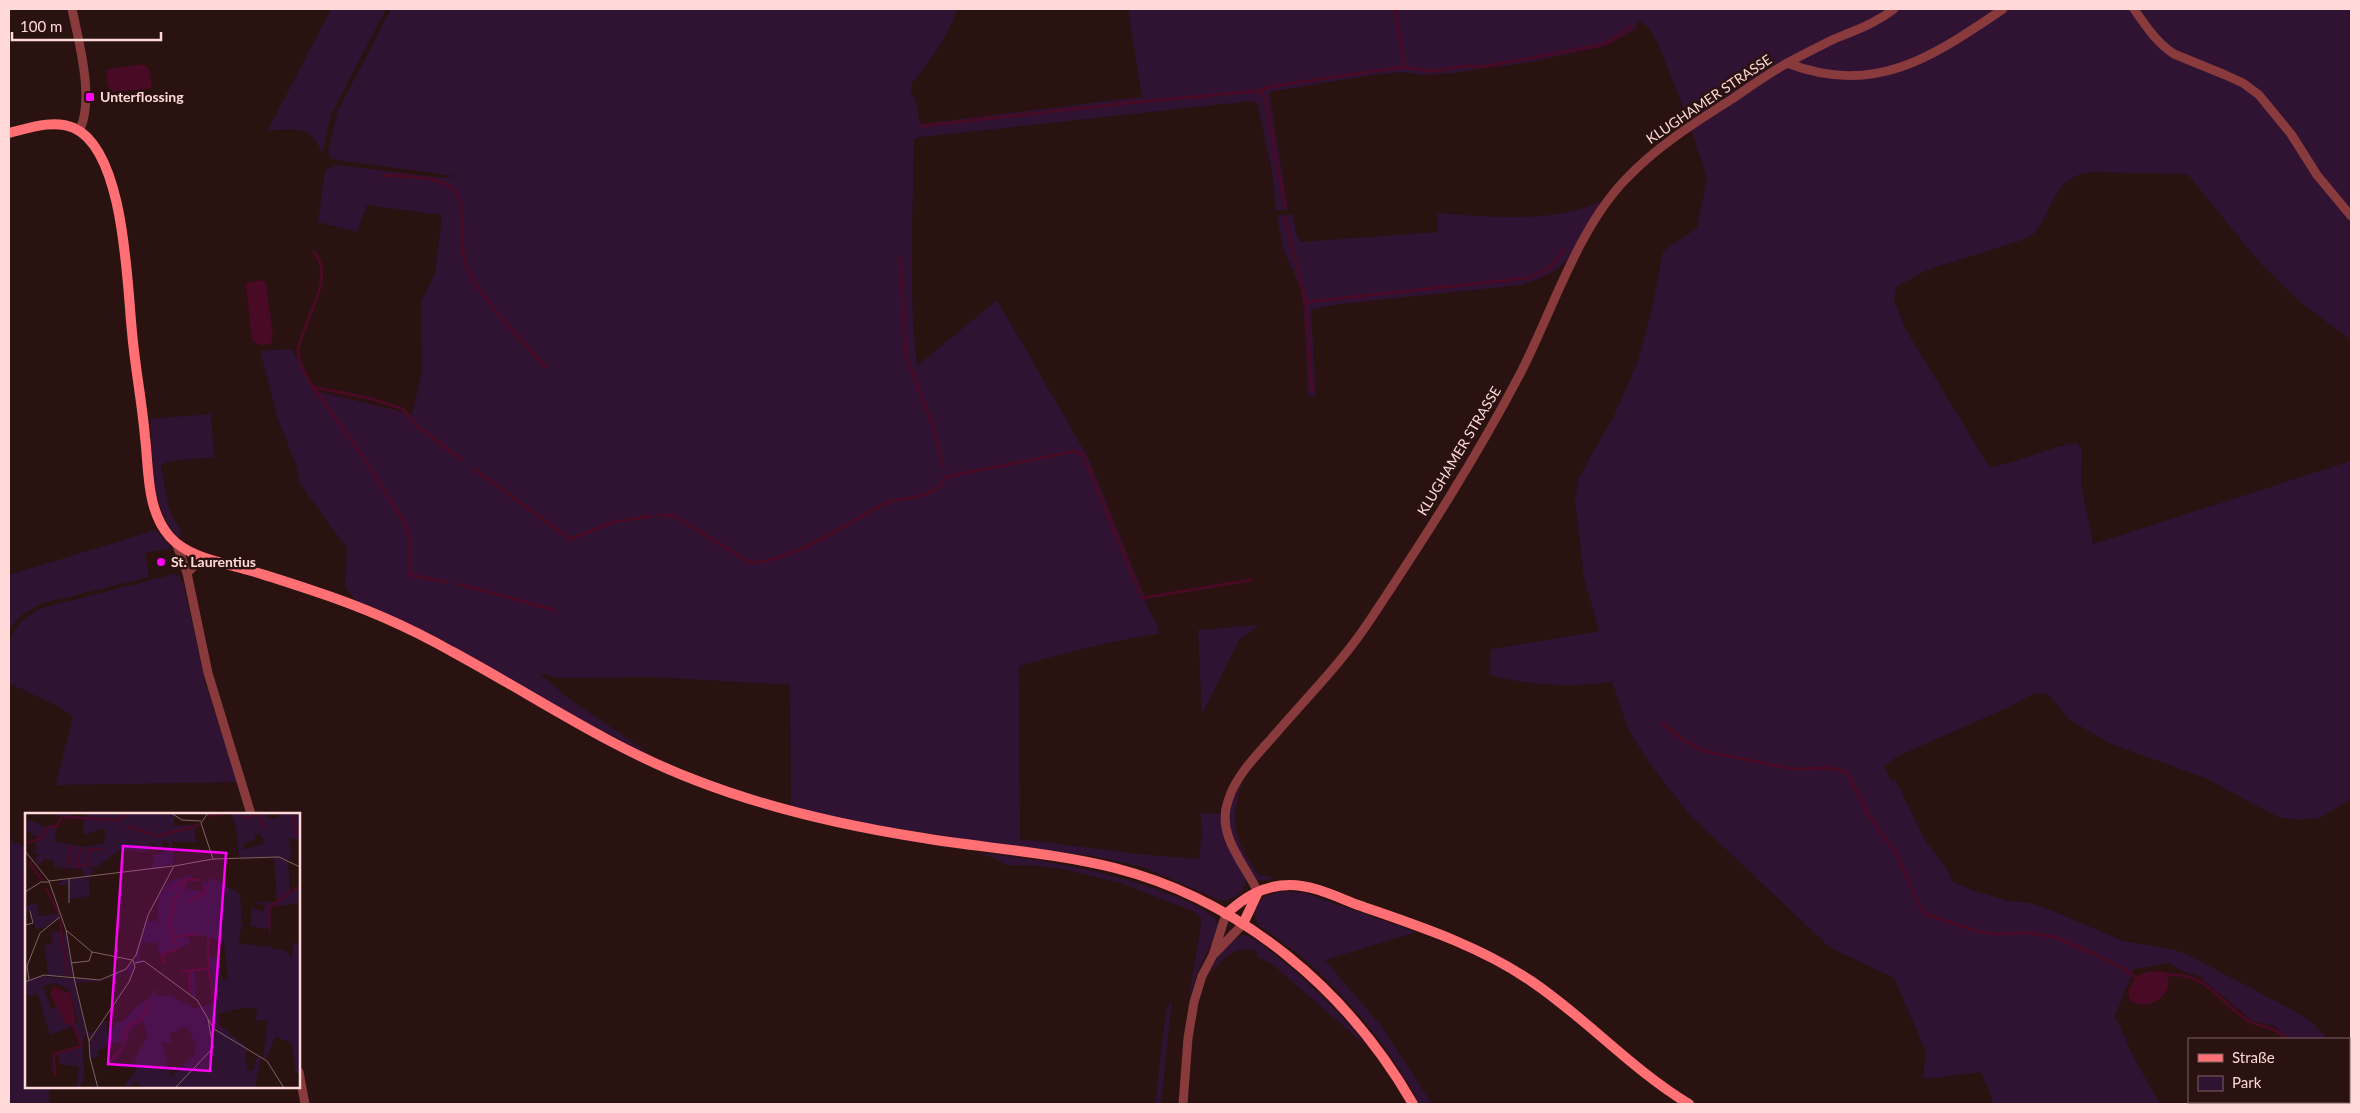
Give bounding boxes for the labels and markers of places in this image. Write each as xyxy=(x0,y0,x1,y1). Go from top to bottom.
place label: Unterflossing xyxy=(100,88,184,105)
marker: Unterflossing xyxy=(84,91,96,103)
place label: St. Laurentius xyxy=(171,553,256,570)
marker: St. Laurentius xyxy=(155,556,167,568)

